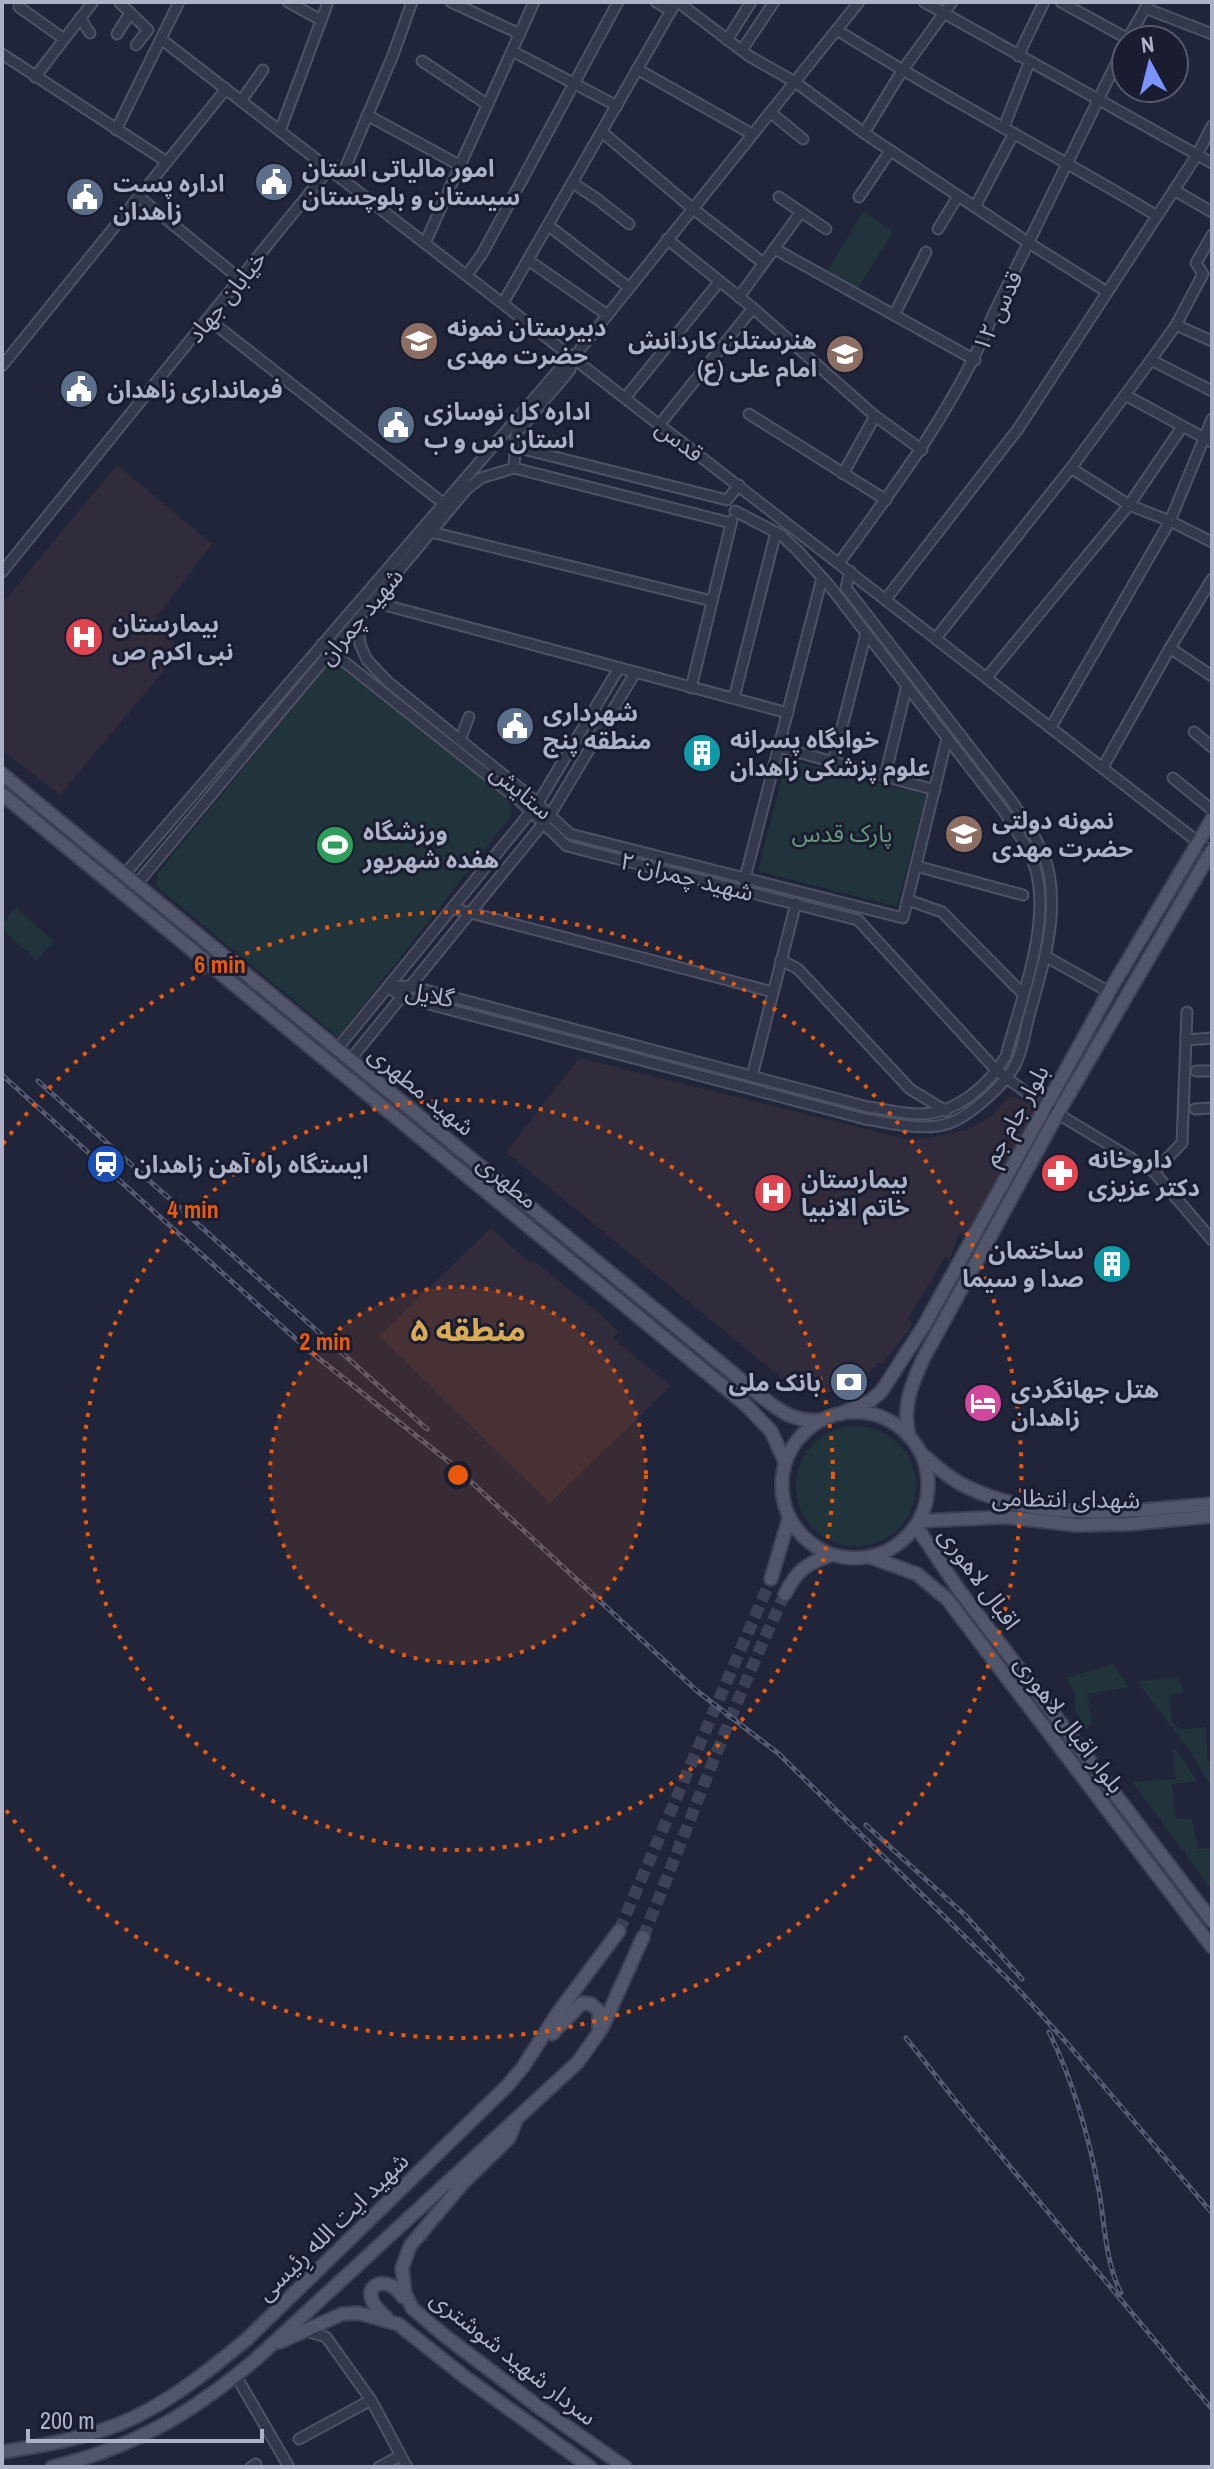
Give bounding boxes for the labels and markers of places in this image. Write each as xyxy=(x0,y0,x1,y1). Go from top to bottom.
place label: امور مالیاتی استان سیستان و بلوچستان xyxy=(302,152,520,213)
public building icon: امور مالیاتی استان سیستان و بلوچستان xyxy=(253,161,295,203)
place label: اداره پست زاهدان xyxy=(113,167,225,227)
public building icon: اداره پست زاهدان xyxy=(64,176,106,218)
place label: دبیرستان نمونه حضرت مهدی xyxy=(447,311,607,371)
school or university icon: دبیرستان نمونه حضرت مهدی xyxy=(398,320,440,362)
place label: هنرستلن کاردانش امام علی (ع) xyxy=(628,324,817,387)
school or university icon: هنرستلن کاردانش امام علی (ع) xyxy=(824,333,866,375)
public building icon: فرمانداری زاهدان xyxy=(58,368,100,410)
place label: فرمانداری زاهدان xyxy=(107,373,283,405)
place label: اداره کل نوسازی استان س و ب xyxy=(424,395,591,455)
public building icon: اداره کل نوسازی استان س و ب xyxy=(375,404,417,446)
place label: بیمارستان نبی اکرم ص xyxy=(112,607,234,670)
hospital icon: بیمارستان نبی اکرم ص xyxy=(63,616,105,658)
place label: شهرداری منطقه پنج xyxy=(543,696,652,759)
public building icon: شهرداری منطقه پنج xyxy=(494,705,536,747)
place label: خوابگاه پسرانه علوم پزشکی زاهدان xyxy=(730,723,930,786)
building icon: خوابگاه پسرانه علوم پزشکی زاهدان xyxy=(681,732,723,774)
place label: نمونه دولتی حضرت مهدی xyxy=(992,804,1133,864)
school or university icon: نمونه دولتی حضرت مهدی xyxy=(943,813,985,855)
place label: ورزشگاه هفده شهریور xyxy=(362,815,499,875)
sports icon: ورزشگاه هفده شهریور xyxy=(314,824,356,866)
station icon: ایستگاه راه آهن زاهدان xyxy=(85,1143,127,1185)
place label: داروخانه دکتر عزیزی xyxy=(1088,1143,1200,1203)
place label: ایستگاه راه آهن زاهدان xyxy=(134,1148,368,1180)
pharmacy icon: داروخانه دکتر عزیزی xyxy=(1039,1152,1081,1194)
place label: بیمارستان خاتم الانبیا xyxy=(801,1163,910,1225)
hospital icon: بیمارستان خاتم الانبیا xyxy=(752,1172,794,1214)
place label: ساختمان صدا و سیما xyxy=(962,1234,1084,1294)
building icon: ساختمان صدا و سیما xyxy=(1091,1243,1133,1285)
bank icon: بانک ملی xyxy=(828,1361,870,1403)
place label: بانک ملی xyxy=(728,1366,821,1398)
place label: هتل جهانگردی زاهدان xyxy=(1011,1373,1159,1433)
hotel icon: هتل جهانگردی زاهدان xyxy=(962,1382,1004,1424)
centre of rings xyxy=(444,1461,472,1489)

